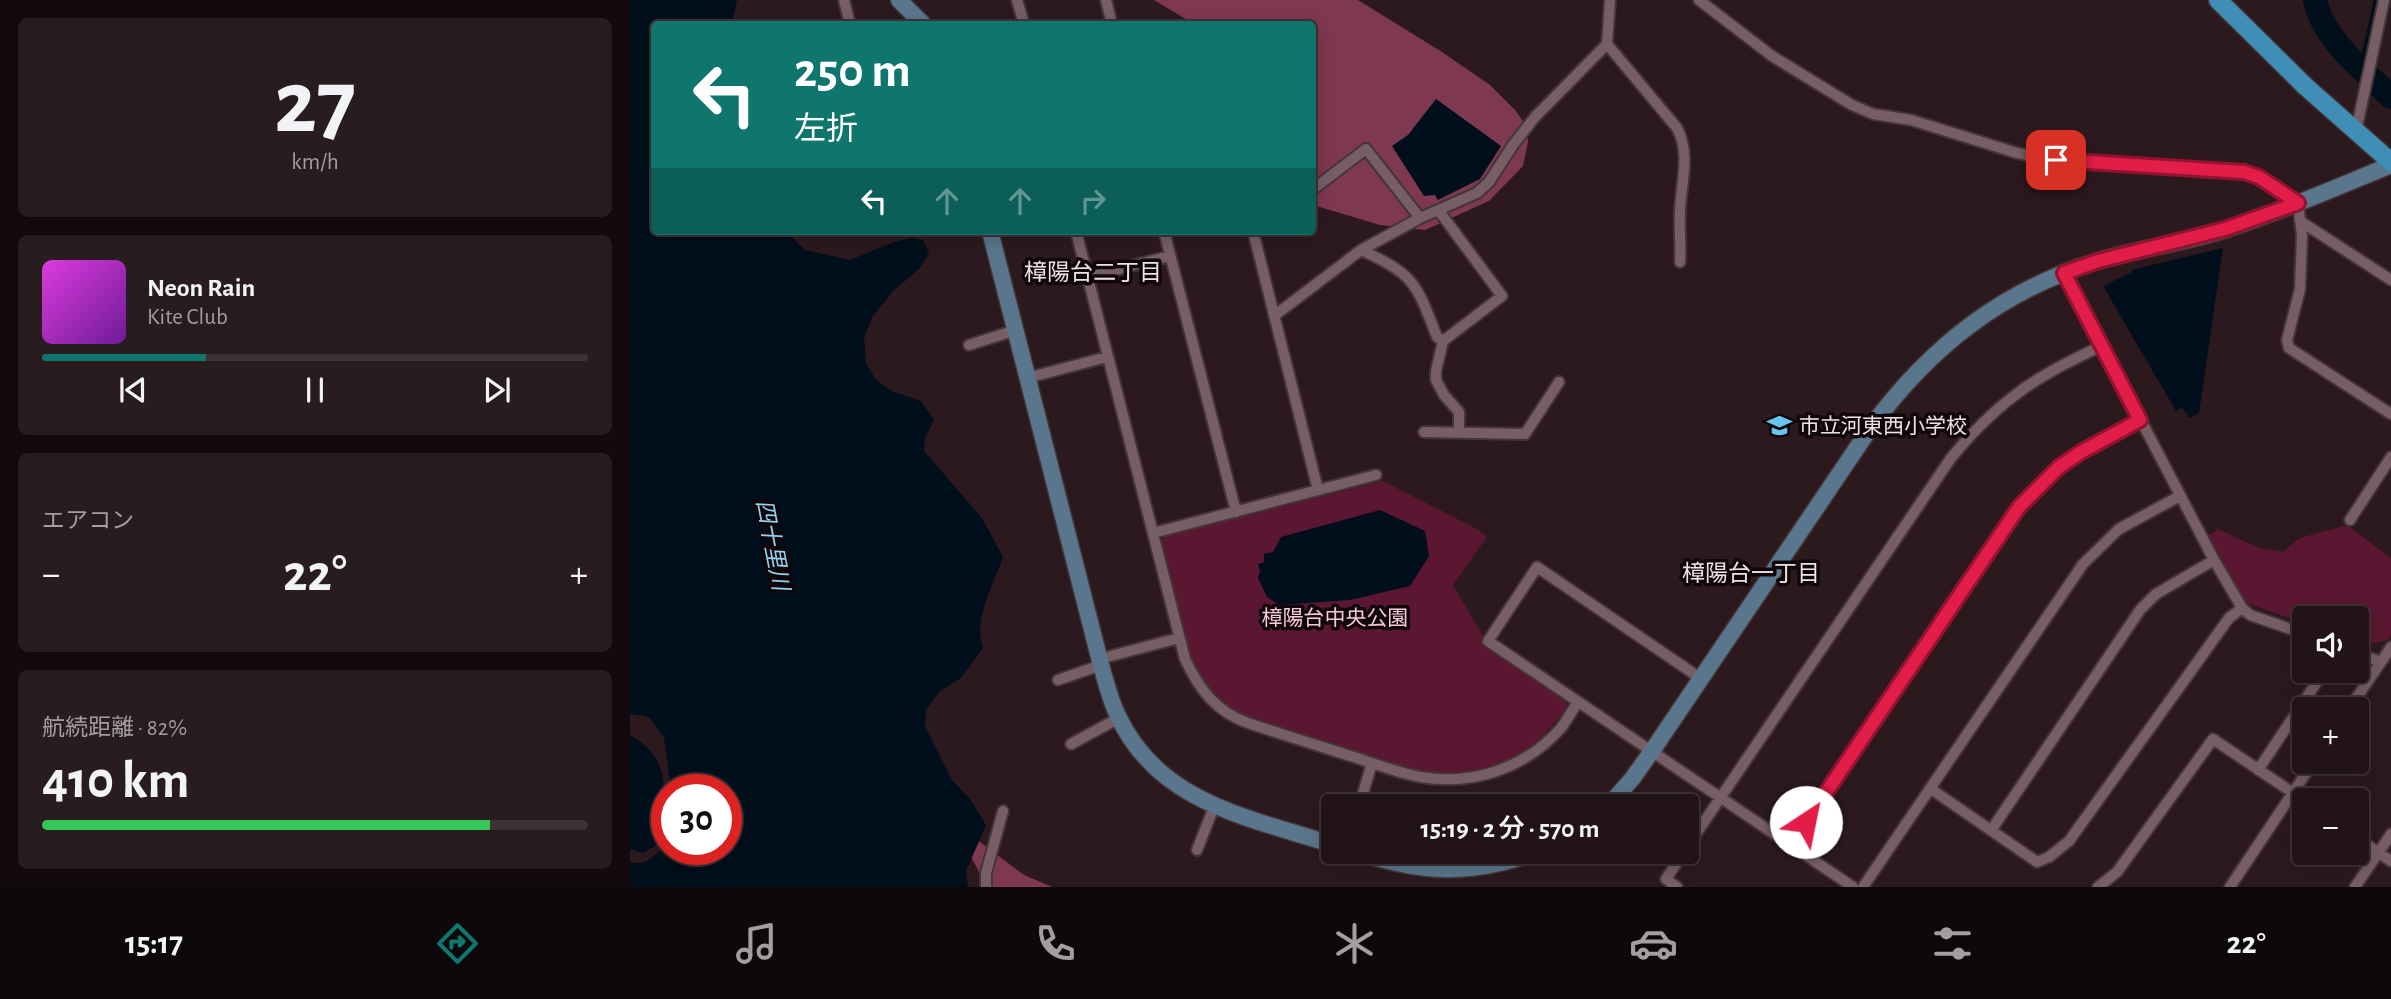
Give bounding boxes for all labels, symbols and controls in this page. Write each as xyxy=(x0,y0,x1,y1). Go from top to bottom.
text: 250 m xyxy=(794,47,911,96)
icon: left xyxy=(679,49,770,140)
text: 27 xyxy=(274,58,356,149)
text: 左折 xyxy=(794,113,858,145)
pin xyxy=(2026,130,2086,190)
icon: arrive xyxy=(2037,141,2075,179)
text: km/h xyxy=(291,151,339,174)
icon: left xyxy=(855,182,893,220)
icon: ahead xyxy=(928,182,966,220)
icon: ahead xyxy=(1001,182,1039,220)
icon: right xyxy=(1074,182,1112,220)
district label: 樟陽台二丁目 xyxy=(1024,260,1162,285)
text: Neon Rain xyxy=(147,275,255,301)
text: Kite Club xyxy=(147,306,228,329)
icon: previous xyxy=(114,371,152,409)
icon: pause xyxy=(296,371,334,409)
icon: next xyxy=(478,371,516,409)
school or university icon: 市立河東西小学校 xyxy=(1765,412,1793,440)
place label: 市立河東西小学校 xyxy=(1799,415,1967,437)
water label: 四十里川 xyxy=(751,498,794,596)
text: エアコン xyxy=(42,510,134,533)
text: 22° xyxy=(283,548,347,600)
text: − xyxy=(42,556,60,594)
text: + xyxy=(570,556,588,594)
district label: 樟陽台一丁目 xyxy=(1682,561,1820,586)
map controls xyxy=(2292,606,2369,865)
button: sound xyxy=(2292,606,2369,683)
park label: 樟陽台中央公園 xyxy=(1262,607,1409,629)
button: + xyxy=(2292,697,2369,774)
text: 航続距離 · 82% xyxy=(42,717,187,740)
text: 410 km xyxy=(42,755,190,807)
speed limit sign: 30 xyxy=(651,774,742,865)
position arrow xyxy=(1769,785,1843,859)
button: − xyxy=(2292,788,2369,865)
text: 15:19 · 2 分 · 570 m xyxy=(1420,816,1600,842)
icon: directions xyxy=(433,919,482,968)
icon: music xyxy=(732,919,781,968)
icon: phone xyxy=(1031,919,1080,968)
icon: climate xyxy=(1330,919,1379,968)
icon: car xyxy=(1629,919,1678,968)
icon: filters xyxy=(1928,919,1977,968)
text: 15:17 xyxy=(125,927,183,959)
text: 22° xyxy=(2226,927,2266,959)

